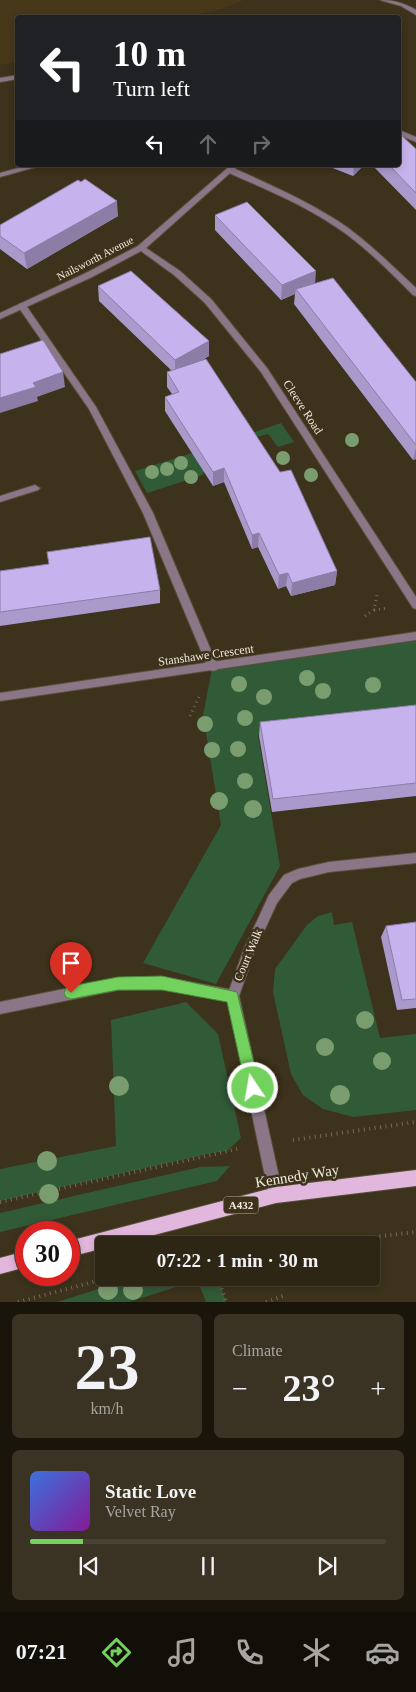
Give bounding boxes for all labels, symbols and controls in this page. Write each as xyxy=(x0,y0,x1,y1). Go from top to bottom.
icon: left xyxy=(30,35,95,100)
text: 10 m xyxy=(113,35,186,74)
text: Turn left xyxy=(113,76,190,101)
icon: left xyxy=(141,130,169,158)
icon: ahead xyxy=(194,130,222,158)
icon: right xyxy=(247,130,275,158)
street label: Nailsworth Avenue xyxy=(55,233,135,283)
street label: Cleeve Road xyxy=(280,377,326,437)
street label: Stanshawe Crescent xyxy=(157,641,255,669)
street label: Court Walk xyxy=(231,927,265,983)
pin xyxy=(50,942,92,993)
icon: arrive xyxy=(57,949,85,977)
position arrow xyxy=(226,1061,278,1113)
street label: Kennedy Way xyxy=(254,1161,341,1191)
road number: A432 xyxy=(224,1196,258,1214)
speed limit sign: 30 xyxy=(15,1221,80,1286)
text: 07:22 · 1 min · 30 m xyxy=(157,1250,318,1271)
text: 23 xyxy=(75,1331,140,1403)
text: Climate xyxy=(232,1342,283,1359)
text: 23° xyxy=(282,1367,336,1409)
text: − xyxy=(232,1373,248,1404)
text: + xyxy=(370,1373,386,1404)
text: km/h xyxy=(91,1400,123,1417)
text: Static Love xyxy=(105,1481,196,1502)
text: Velvet Ray xyxy=(105,1503,176,1520)
icon: previous xyxy=(75,1552,103,1580)
icon: pause xyxy=(194,1552,222,1580)
icon: next xyxy=(313,1552,341,1580)
icon: directions xyxy=(99,1635,134,1670)
icon: music xyxy=(165,1635,200,1670)
icon: phone xyxy=(232,1635,267,1670)
icon: climate xyxy=(299,1635,334,1670)
icon: car xyxy=(365,1635,400,1670)
text: 07:21 xyxy=(16,1639,67,1664)

